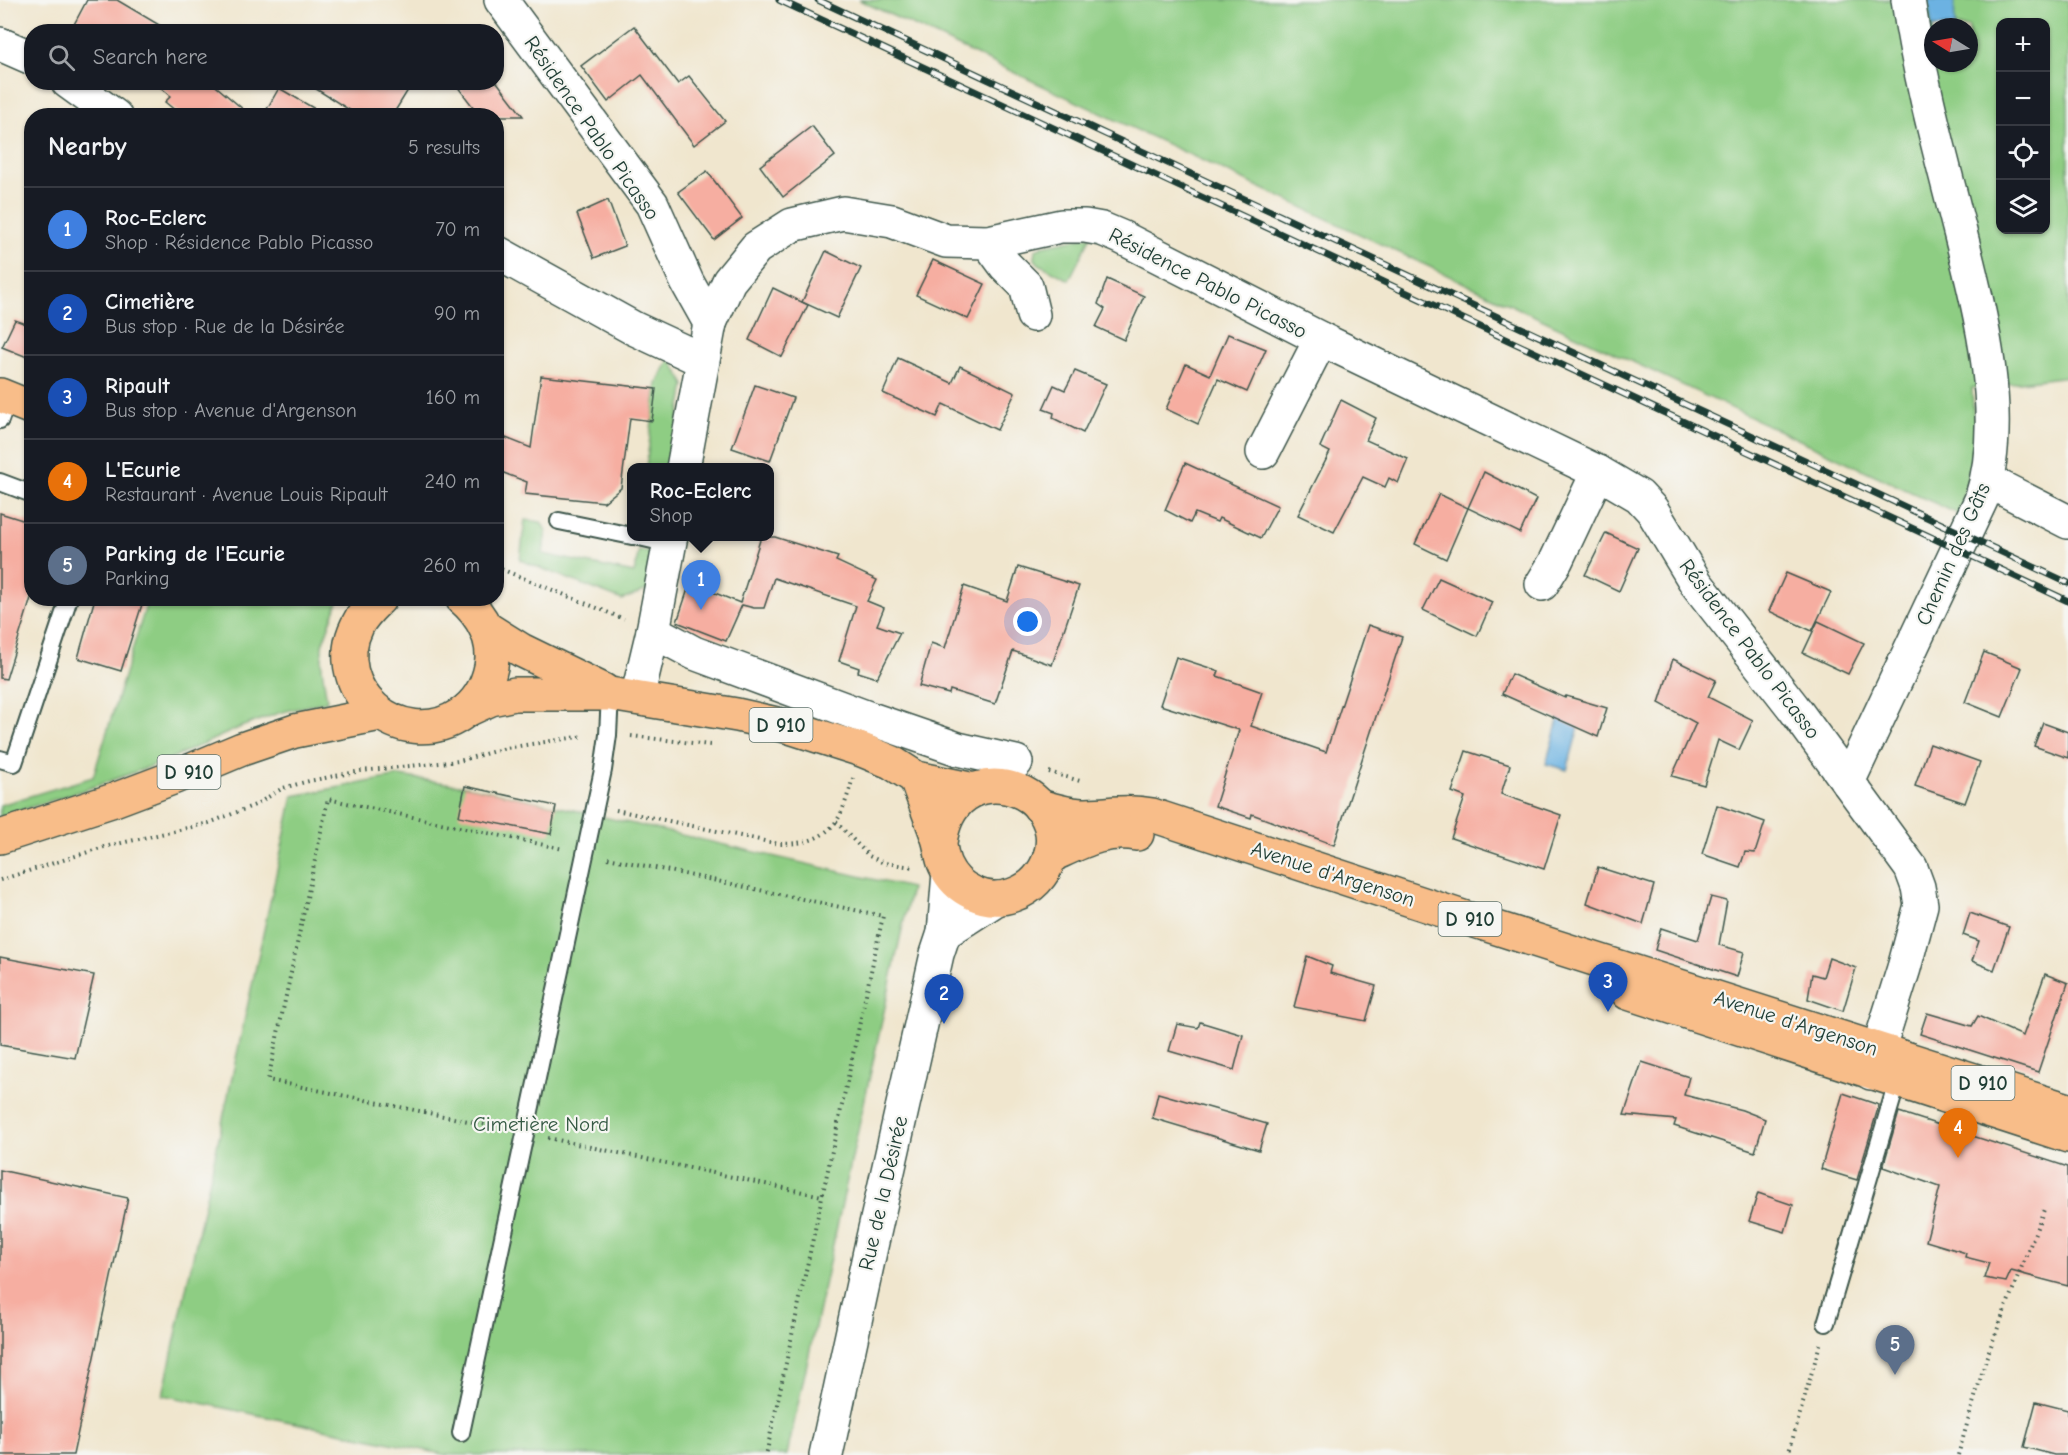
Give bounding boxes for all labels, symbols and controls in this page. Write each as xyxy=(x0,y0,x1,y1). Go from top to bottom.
north arrow xyxy=(1924,18,1978,72)
map controls xyxy=(1996,18,2050,234)
button: + xyxy=(1996,18,2050,72)
search box xyxy=(24,24,504,90)
street label: Résidence Pablo Picasso xyxy=(519,31,665,225)
icon: search xyxy=(45,41,78,74)
text: Search here xyxy=(93,44,208,70)
button: − xyxy=(1996,72,2050,126)
button: locate xyxy=(1996,126,2050,180)
text: Nearby xyxy=(48,132,127,162)
text: 5 results xyxy=(408,136,480,159)
button: layers xyxy=(1996,180,2050,234)
text: Roc-Eclerc xyxy=(105,205,206,231)
text: 1 xyxy=(64,218,71,241)
text: 70 m xyxy=(435,218,480,241)
street label: Résidence Pablo Picasso xyxy=(1105,223,1311,343)
text: Shop · Résidence Pablo Picasso xyxy=(105,231,373,254)
text: Cimetière xyxy=(105,289,194,315)
text: 2 xyxy=(63,302,72,325)
text: 90 m xyxy=(434,302,480,325)
text: Bus stop · Rue de la Désirée xyxy=(105,315,345,338)
text: Ripault xyxy=(105,373,170,399)
text: 3 xyxy=(63,386,72,409)
text: 160 m xyxy=(426,386,480,409)
text: Bus stop · Avenue d'Argenson xyxy=(105,399,357,422)
text: L'Ecurie xyxy=(105,457,181,483)
popup xyxy=(627,463,774,541)
text: 4 xyxy=(63,470,72,493)
text: 240 m xyxy=(425,470,480,493)
text: Roc-Eclerc xyxy=(650,478,751,504)
street label: Chemin des Gâts xyxy=(1911,479,1995,629)
text: Restaurant · Avenue Louis Ripault xyxy=(105,483,388,506)
text: Shop xyxy=(650,504,693,527)
text: Parking de l'Ecurie xyxy=(105,541,285,567)
text: 5 xyxy=(62,554,73,577)
text: 260 m xyxy=(423,554,480,577)
street label: Résidence Pablo Picasso xyxy=(1675,554,1825,744)
pin: 1 xyxy=(682,560,720,610)
text: Parking xyxy=(105,567,170,590)
your location xyxy=(1013,607,1042,636)
road number: D 910 xyxy=(750,708,812,742)
road number: D 910 xyxy=(158,755,220,789)
street label: Avenue d'Argenson xyxy=(1248,836,1418,912)
road number: D 910 xyxy=(1438,902,1502,936)
pin: 3 xyxy=(1588,962,1628,1012)
pin: 2 xyxy=(924,974,964,1024)
street label: Avenue d'Argenson xyxy=(1711,985,1881,1061)
road number: D 910 xyxy=(1952,1066,2014,1100)
pin: 4 xyxy=(1938,1108,1978,1158)
park label: Cimetière Nord xyxy=(473,1112,609,1136)
street label: Rue de la Désirée xyxy=(854,1113,912,1273)
pin: 5 xyxy=(1876,1326,1914,1375)

